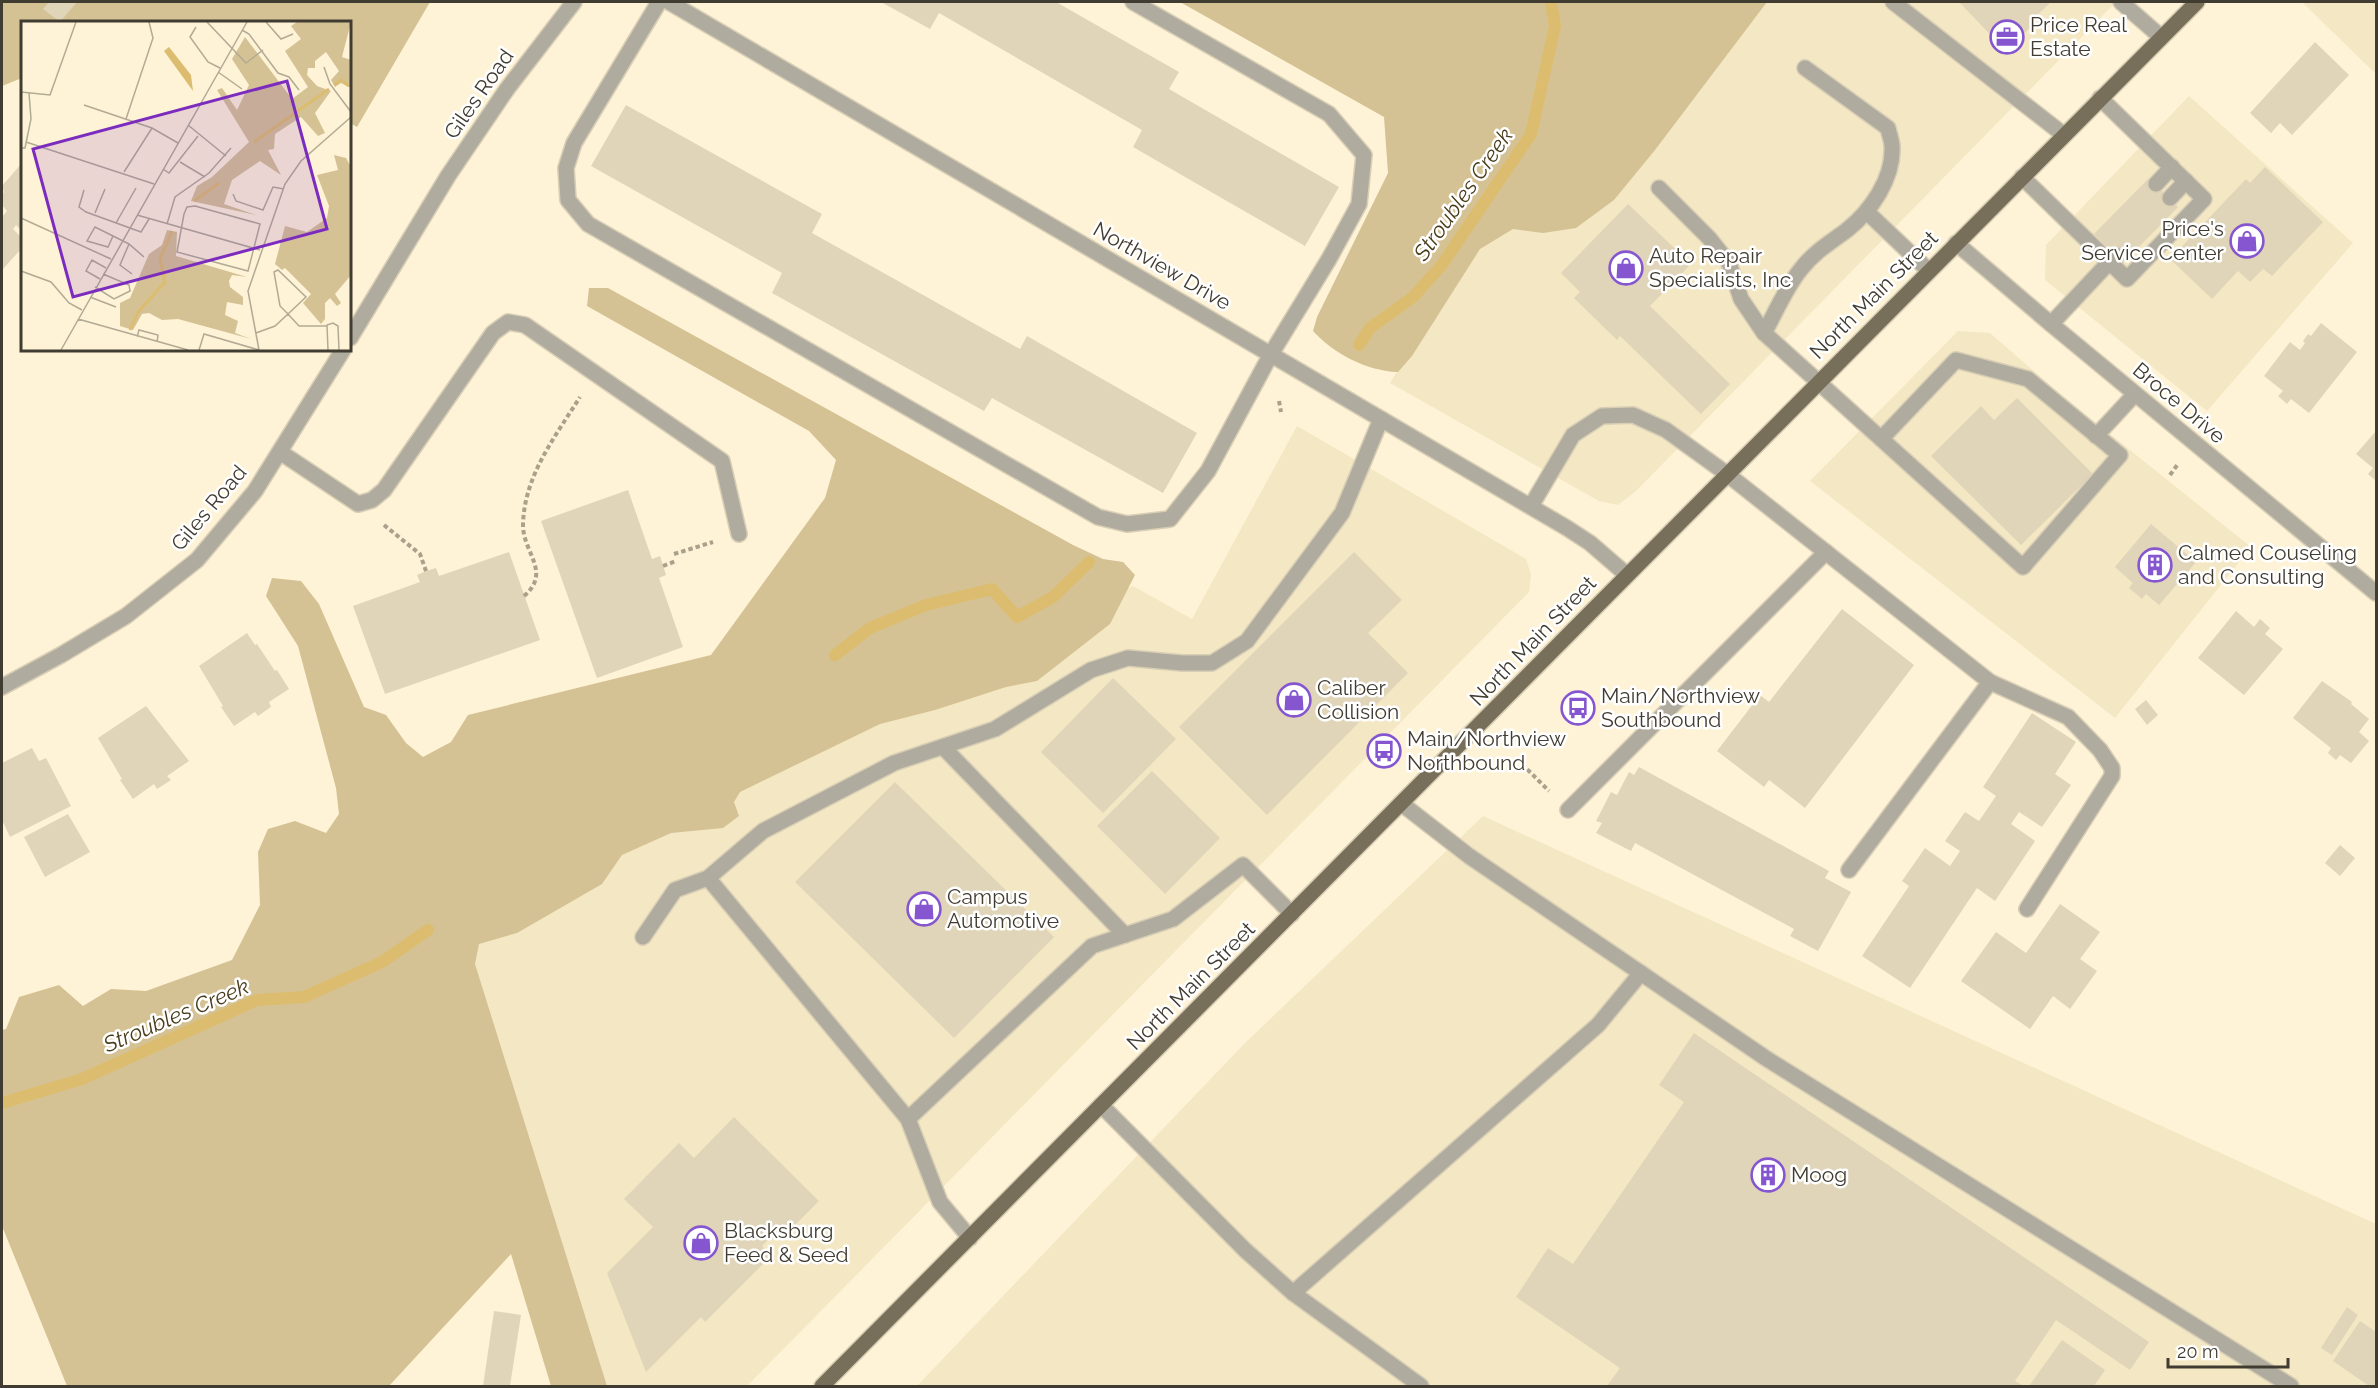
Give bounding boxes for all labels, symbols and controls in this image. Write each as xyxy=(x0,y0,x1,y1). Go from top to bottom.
place label: Price Real Estate xyxy=(2030,12,2127,61)
office icon: Price Real Estate xyxy=(1989,19,2025,55)
inset map xyxy=(21,21,351,351)
street label: Giles Road xyxy=(439,44,519,143)
water label: Stroubles Creek xyxy=(1407,123,1518,266)
street label: Northview Drive xyxy=(1089,216,1235,315)
place label: Price's Service Center xyxy=(2081,216,2225,265)
shop icon: Price's Service Center xyxy=(2229,223,2265,259)
street label: North Main Street xyxy=(1804,225,1943,364)
place label: Auto Repair Specialists, Inc xyxy=(1649,243,1791,292)
shop icon: Auto Repair Specialists, Inc xyxy=(1608,250,1644,286)
street label: Broce Drive xyxy=(2128,357,2231,448)
street label: Giles Road xyxy=(166,460,251,555)
place label: Calmed Couseling and Consulting xyxy=(2178,540,2357,589)
building icon: Calmed Couseling and Consulting xyxy=(2137,547,2173,583)
street label: North Main Street xyxy=(1464,571,1601,711)
place label: Caliber Collision xyxy=(1317,675,1399,724)
shop icon: Caliber Collision xyxy=(1276,682,1312,718)
place label: Main/Northview Southbound xyxy=(1601,683,1760,732)
bus stop icon: Main/Northview Southbound xyxy=(1560,690,1596,726)
place label: Main/Northview Northbound xyxy=(1407,726,1566,775)
bus stop icon: Main/Northview Northbound xyxy=(1366,733,1402,769)
place label: Campus Automotive xyxy=(947,884,1059,933)
shop icon: Campus Automotive xyxy=(906,891,942,927)
street label: North Main Street xyxy=(1121,916,1260,1055)
water label: Stroubles Creek xyxy=(98,973,253,1058)
building icon: Moog xyxy=(1750,1157,1786,1193)
place label: Moog xyxy=(1791,1162,1847,1187)
place label: Blacksburg Feed & Seed xyxy=(724,1218,849,1267)
shop icon: Blacksburg Feed & Seed xyxy=(683,1225,719,1261)
scale bar xyxy=(2168,1331,2288,1369)
text: 20 m xyxy=(2177,1341,2219,1362)

